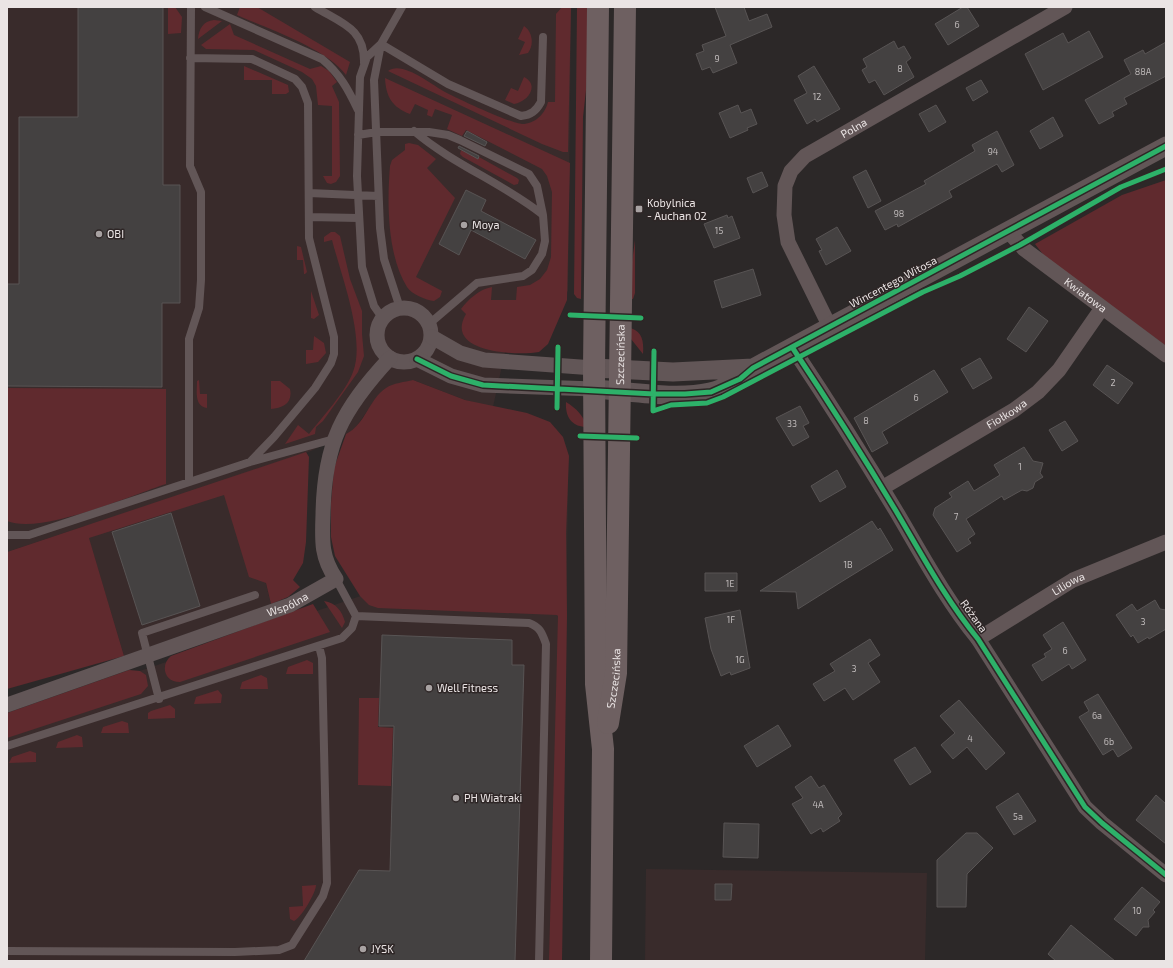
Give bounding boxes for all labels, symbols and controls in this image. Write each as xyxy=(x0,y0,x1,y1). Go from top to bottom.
house number: 6 xyxy=(954,19,960,30)
house number: 9 xyxy=(714,53,720,64)
house number: 8 xyxy=(897,63,903,74)
house number: 88A xyxy=(1135,66,1152,77)
house number: 12 xyxy=(813,91,821,102)
street label: Polna xyxy=(838,115,869,140)
house number: 94 xyxy=(988,146,999,157)
place label: Kobylnica - Auchan 02 xyxy=(647,196,707,222)
marker: Kobylnica - Auchan 02 xyxy=(634,204,644,214)
house number: 98 xyxy=(894,208,904,219)
place label: Moya xyxy=(472,218,500,231)
marker: Moya xyxy=(459,220,469,230)
house number: 15 xyxy=(715,225,723,236)
place label: OBI xyxy=(107,227,124,240)
marker: OBI xyxy=(94,229,104,239)
street label: Wincentego Witosa xyxy=(847,253,939,310)
street label: Kwiatowa xyxy=(1062,275,1110,315)
street label: Szczecińska xyxy=(613,324,627,385)
house number: 2 xyxy=(1110,377,1116,388)
house number: 6 xyxy=(913,392,919,403)
street label: Fiołkowa xyxy=(984,396,1029,431)
house number: 8 xyxy=(863,415,869,426)
house number: 33 xyxy=(787,418,797,429)
house number: 1 xyxy=(1018,461,1022,472)
house number: 7 xyxy=(954,511,959,522)
house number: 1B xyxy=(843,559,853,570)
street label: Liliowa xyxy=(1049,569,1086,598)
house number: 1E xyxy=(726,578,734,589)
street label: Wspólna xyxy=(265,589,310,619)
street label: Różana xyxy=(958,597,991,635)
house number: 1F xyxy=(727,614,735,625)
house number: 3 xyxy=(1140,616,1146,627)
house number: 6 xyxy=(1062,645,1068,656)
street label: Szczecińska xyxy=(603,648,622,709)
house number: 1G xyxy=(735,654,745,665)
house number: 3 xyxy=(851,663,857,674)
place label: Well Fitness xyxy=(437,681,499,694)
marker: Well Fitness xyxy=(424,683,434,693)
house number: 6a xyxy=(1092,710,1102,721)
house number: 4 xyxy=(967,733,973,744)
house number: 6b xyxy=(1104,736,1114,747)
place label: PH Wiatraki xyxy=(464,791,522,804)
marker: PH Wiatraki xyxy=(451,793,461,803)
house number: 4A xyxy=(812,799,824,810)
house number: 5a xyxy=(1013,811,1023,822)
house number: 10 xyxy=(1132,905,1142,916)
place label: JYSK xyxy=(371,942,394,955)
marker: JYSK xyxy=(358,944,368,954)

